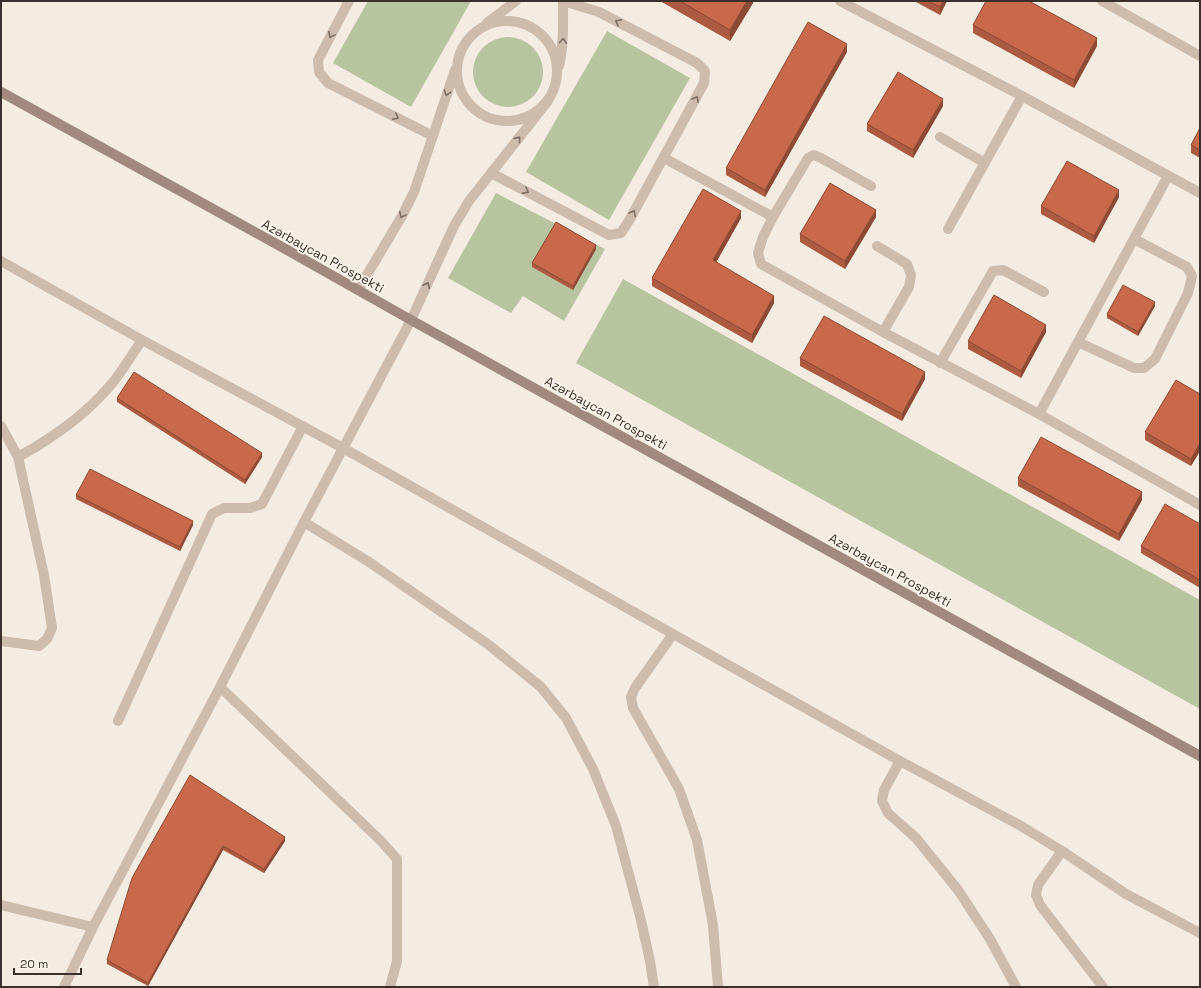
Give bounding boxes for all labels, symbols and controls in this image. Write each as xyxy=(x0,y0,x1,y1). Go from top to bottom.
one-way arrow xyxy=(614,19,622,27)
one-way arrow xyxy=(328,31,336,39)
one-way arrow xyxy=(558,38,567,44)
one-way arrow xyxy=(443,90,452,97)
one-way arrow xyxy=(691,95,699,103)
one-way arrow xyxy=(392,112,400,120)
one-way arrow xyxy=(513,137,520,144)
one-way arrow xyxy=(522,186,529,194)
one-way arrow xyxy=(629,209,636,217)
one-way arrow xyxy=(400,211,407,218)
street label: Azərbaycan Prospekti xyxy=(259,215,387,297)
one-way arrow xyxy=(422,281,430,289)
street label: Azərbaycan Prospekti xyxy=(542,372,670,454)
street label: Azərbaycan Prospekti xyxy=(826,529,954,611)
scale bar xyxy=(14,950,81,976)
text: 20 m xyxy=(20,956,48,972)

